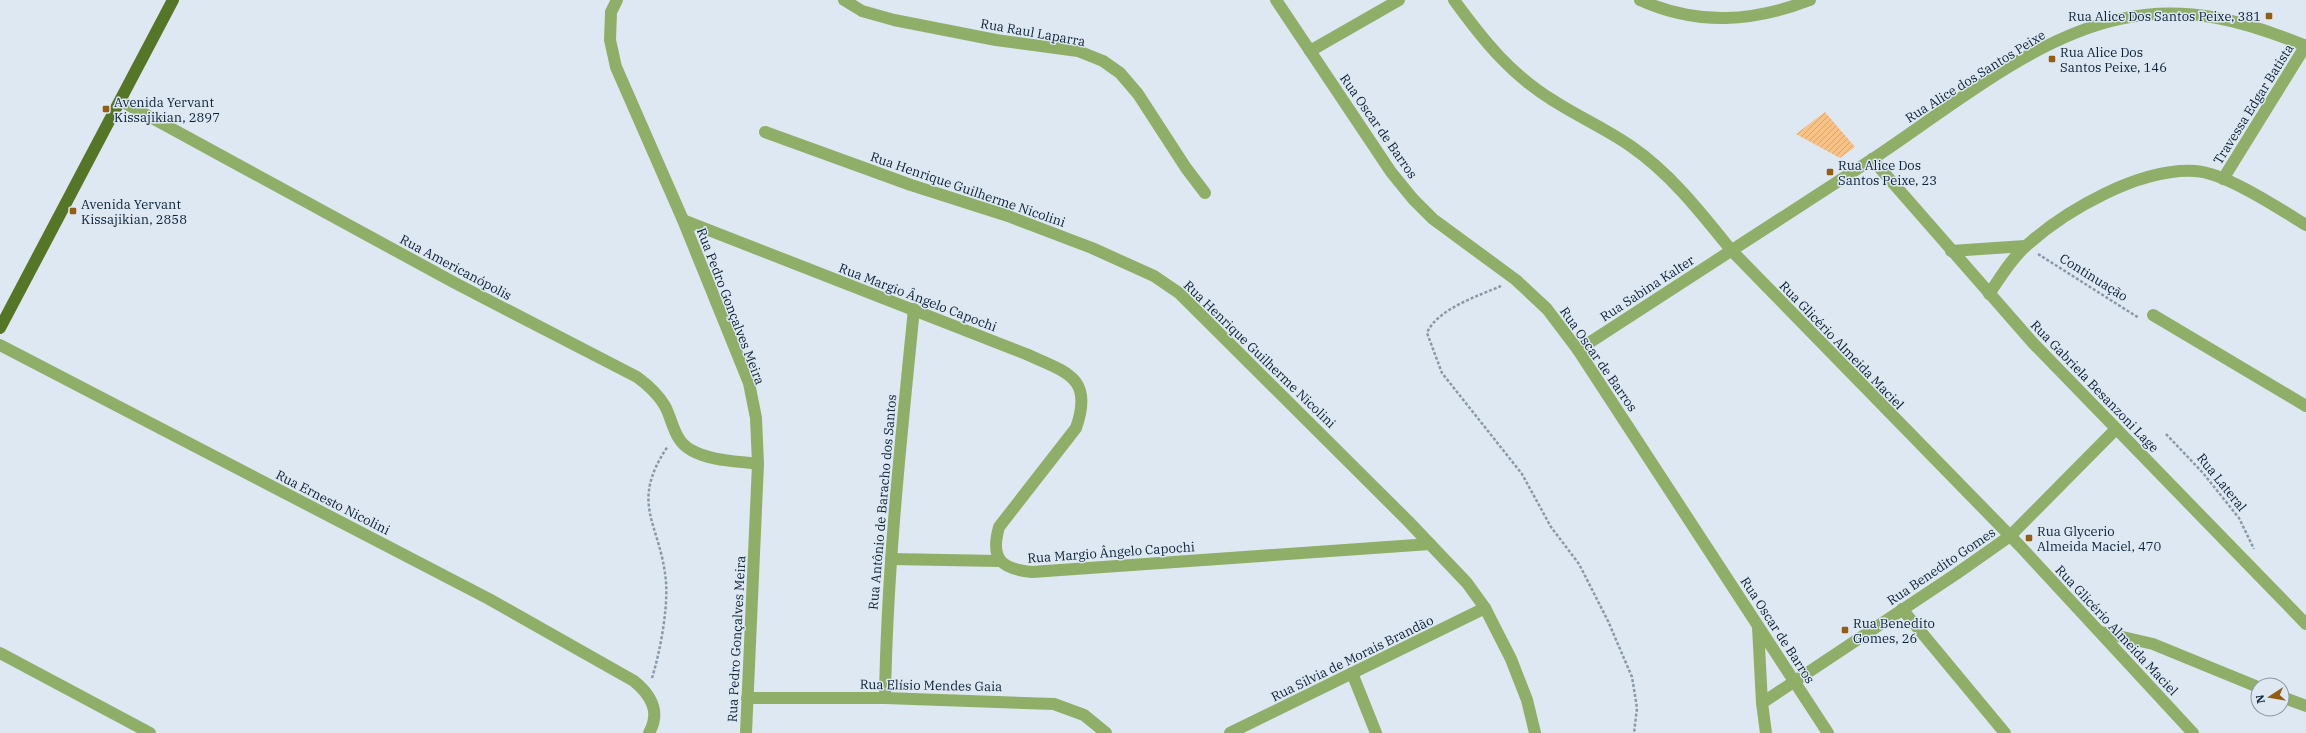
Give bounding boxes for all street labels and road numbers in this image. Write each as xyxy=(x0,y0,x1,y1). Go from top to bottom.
street label: Rua Raul Laparra xyxy=(979,15,1087,50)
street label: Rua Alice dos Santos Peixe xyxy=(1902,26,2049,127)
street label: Travessa Edgar Batista xyxy=(2209,41,2297,168)
street label: Rua Oscar de Barros xyxy=(1336,71,1421,182)
street label: Rua Henrique Guilherme Nicolini xyxy=(868,148,1068,231)
street label: Rua Pedro Gonçalves Meira xyxy=(693,225,768,387)
street label: Rua Americanópolis xyxy=(397,231,515,304)
street label: Continuação xyxy=(2057,250,2131,305)
street label: Rua Sabina Kalter xyxy=(1597,251,1698,325)
street label: Rua Margio Ângelo Capochi xyxy=(836,259,999,335)
street label: Rua Henrique Guilherme Nicolini xyxy=(1180,277,1339,432)
street label: Rua Glicério Almeida Maciel xyxy=(1776,278,1908,413)
street label: Rua Oscar de Barros xyxy=(1556,304,1641,415)
street label: Rua Gabriela Besanzoni Lage xyxy=(2027,317,2162,456)
street label: Rua Antônio de Baracho dos Santos xyxy=(865,394,900,611)
street label: Rua Lateral xyxy=(2193,450,2250,515)
street label: Rua Ernesto Nicolini xyxy=(273,466,393,539)
street label: Rua Benedito Gomes xyxy=(1884,524,1999,609)
street label: Rua Margio Ângelo Capochi xyxy=(1027,538,1195,567)
street label: Rua Pedro Gonçalves Meira xyxy=(724,555,749,723)
street label: Rua Glicério Almeida Maciel xyxy=(2052,562,2182,699)
street label: Rua Oscar de Barros xyxy=(1737,574,1818,687)
street label: Rua Silvia de Morais Brandão xyxy=(1268,612,1436,705)
street label: Rua Elísio Mendes Gaia xyxy=(860,676,1002,695)

